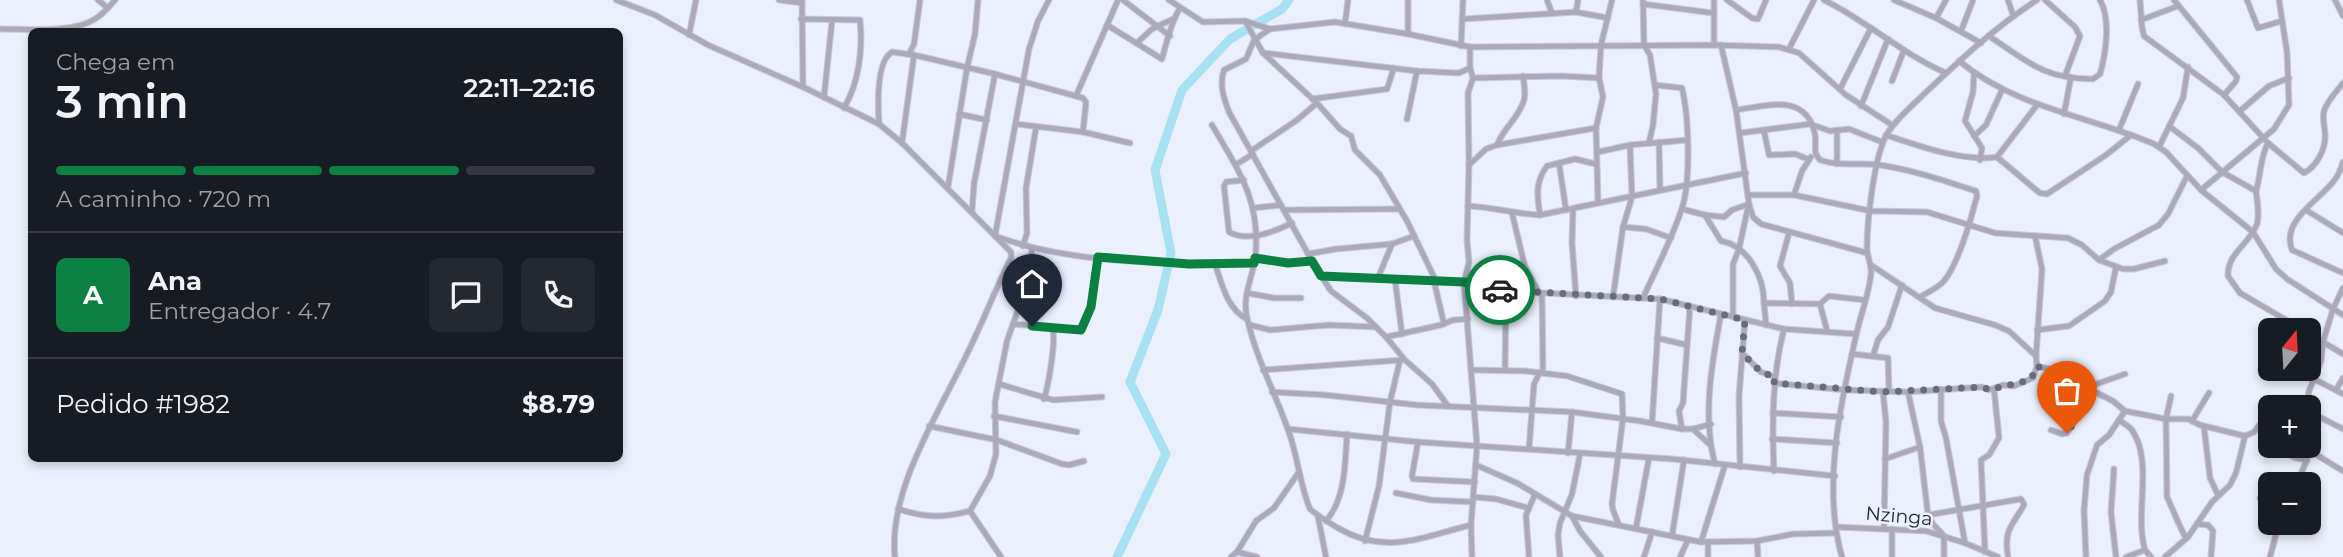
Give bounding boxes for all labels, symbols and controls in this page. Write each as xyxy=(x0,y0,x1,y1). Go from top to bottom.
text: Chega em xyxy=(56,48,175,76)
text: 22:11–22:16 xyxy=(463,72,595,104)
text: 3 min xyxy=(56,73,189,130)
text: A caminho · 720 m xyxy=(56,185,271,213)
pin xyxy=(1002,254,1062,326)
courier xyxy=(1465,255,1535,325)
button: chat xyxy=(429,258,503,332)
button: phone xyxy=(521,258,595,332)
text: Ana xyxy=(148,265,202,297)
icon: home xyxy=(1013,265,1051,303)
icon: car xyxy=(1481,271,1519,309)
text: A xyxy=(83,279,103,311)
text: Entregador · 4.7 xyxy=(148,297,331,325)
north arrow xyxy=(2258,318,2320,382)
map controls xyxy=(2258,318,2321,535)
pin xyxy=(2037,361,2097,433)
icon: bag xyxy=(2048,372,2086,410)
text: Pedido #1982 xyxy=(56,388,230,420)
text: $8.79 xyxy=(522,388,595,420)
button: + xyxy=(2258,395,2321,458)
button: − xyxy=(2258,472,2321,535)
street label: Nzinga xyxy=(1864,502,1934,530)

